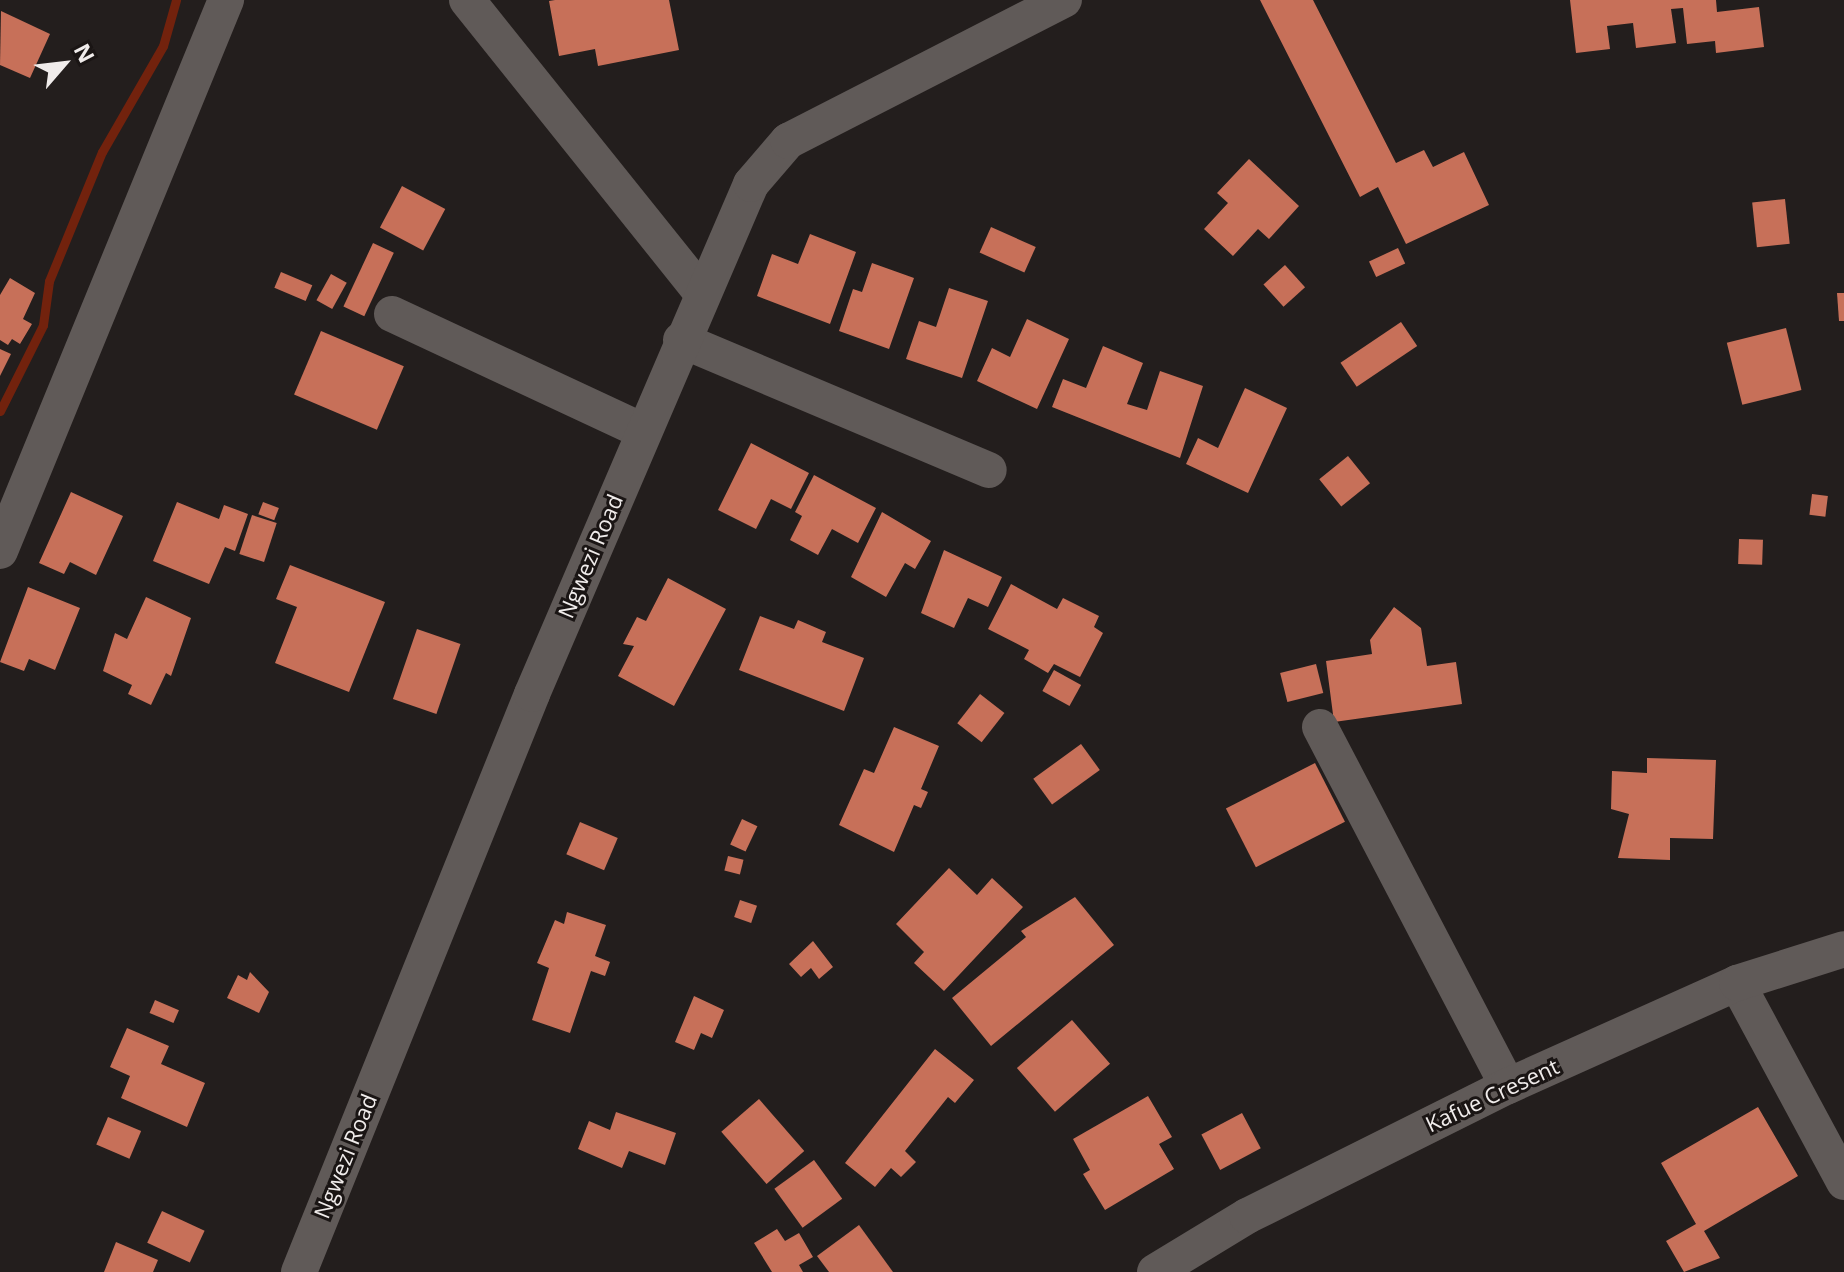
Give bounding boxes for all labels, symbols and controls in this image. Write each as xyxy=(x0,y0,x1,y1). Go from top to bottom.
north arrow xyxy=(24,24,104,104)
text: N xyxy=(68,38,103,68)
street label: Ngwezi Road xyxy=(552,490,628,622)
street label: Kafue Cresent xyxy=(1421,1053,1563,1137)
street label: Ngwezi Road xyxy=(308,1090,382,1222)

